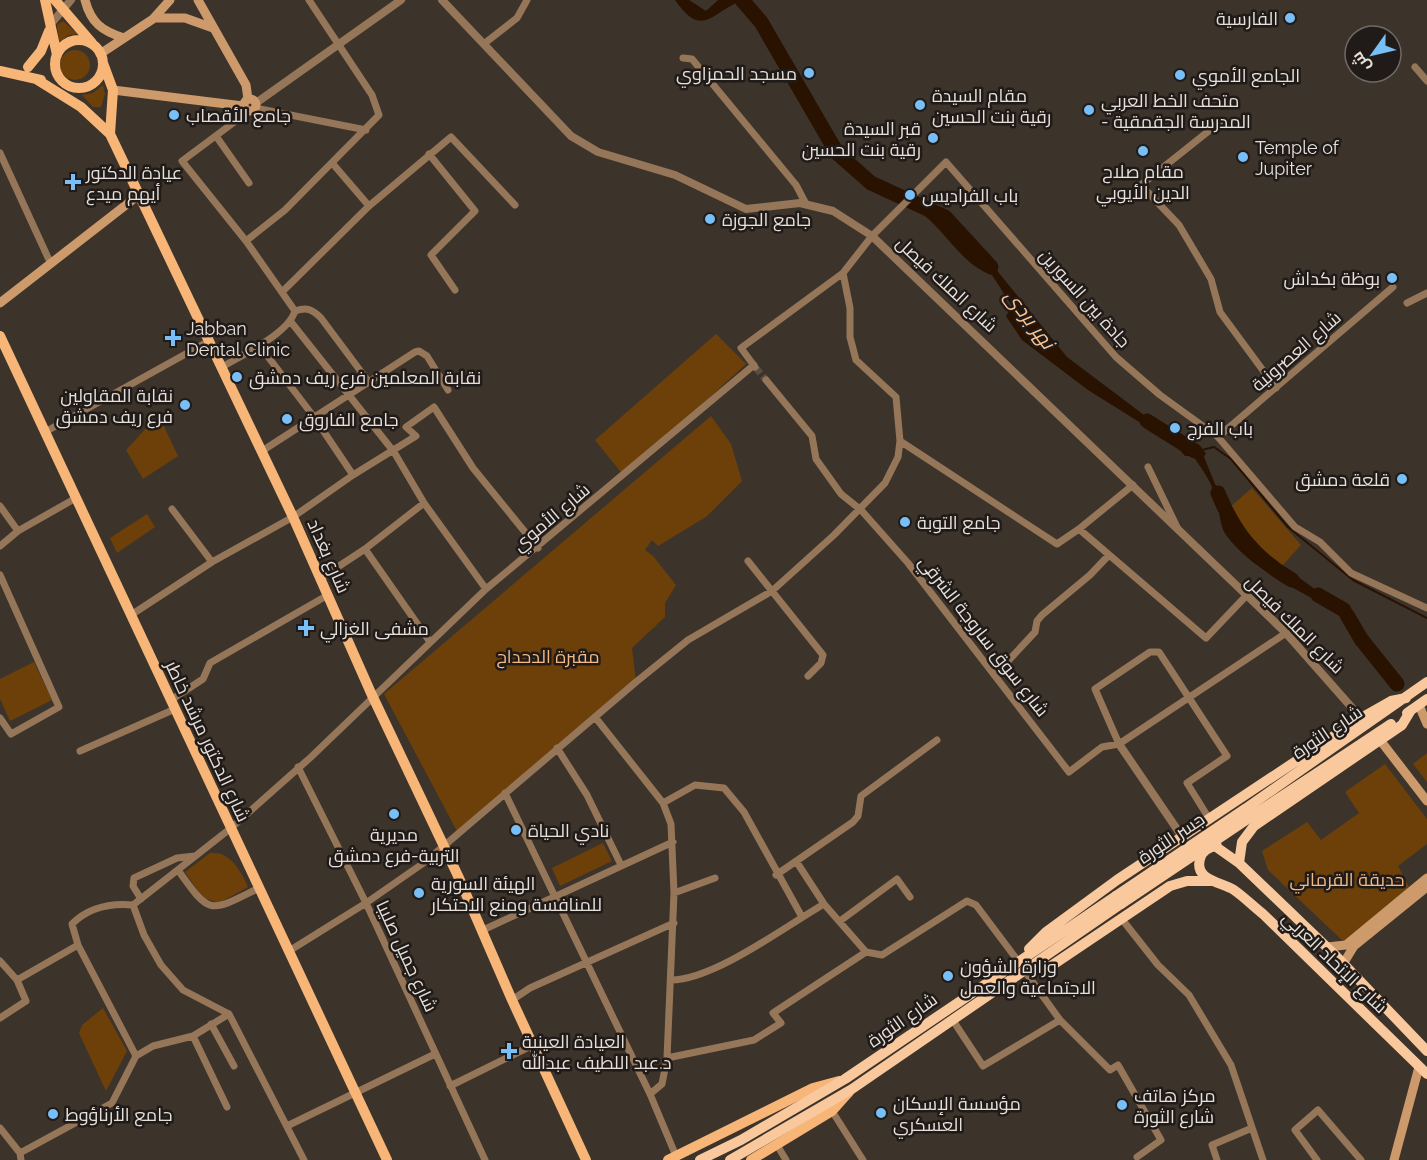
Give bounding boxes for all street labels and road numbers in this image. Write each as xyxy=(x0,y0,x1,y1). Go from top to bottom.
street label: شارع الملك فيصل xyxy=(891,232,1002,338)
street label: جادة بين السورين xyxy=(1034,244,1135,352)
street label: شارع العصرونية xyxy=(1247,307,1346,397)
street label: شارع الأموي xyxy=(508,479,596,558)
street label: شارع بغداد xyxy=(302,516,355,597)
street label: شارع سوق ساروجة الشرقي xyxy=(912,551,1053,723)
street label: شارع الملك فيصل xyxy=(1240,570,1349,679)
street label: شارع الدكتور مرشد خاطر xyxy=(159,656,255,826)
street label: شارع الثورة xyxy=(1288,701,1367,765)
street label: جسر الثورة xyxy=(1134,808,1209,869)
street label: شارع جميل صليبا xyxy=(370,897,442,1016)
street label: شارع الإتحاد العربي xyxy=(1275,907,1392,1020)
street label: شارع الثورة xyxy=(863,988,942,1053)

